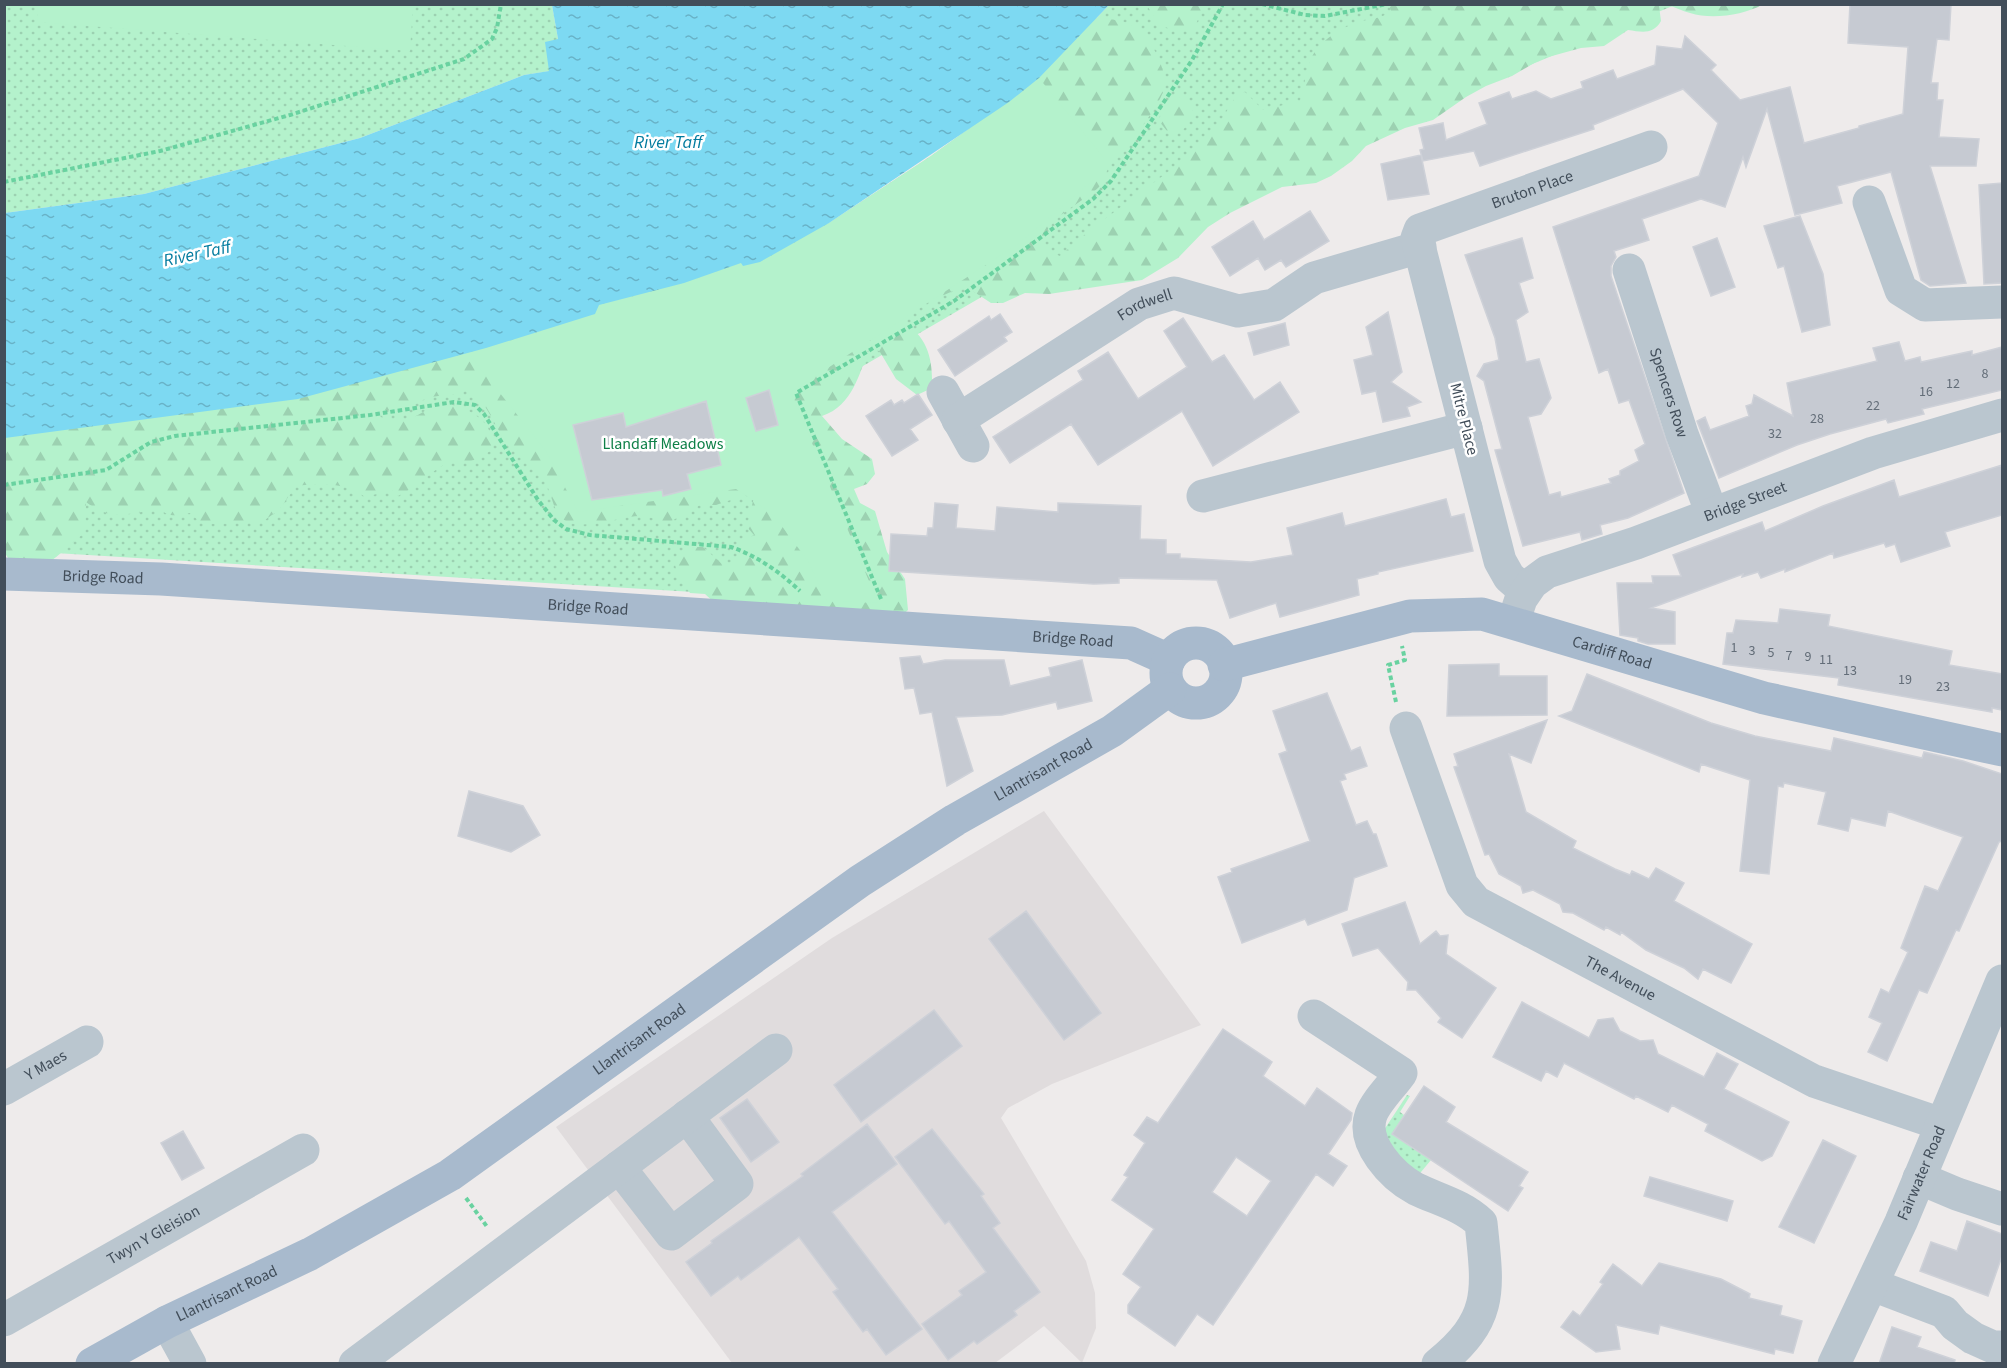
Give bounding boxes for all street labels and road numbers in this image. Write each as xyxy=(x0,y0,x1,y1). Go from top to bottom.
street label: Bruton Place xyxy=(1488,165,1576,214)
street label: Fordwell xyxy=(1113,283,1175,326)
street label: Spencers Row xyxy=(1644,345,1694,441)
street label: Mitre Place xyxy=(1444,381,1484,457)
street label: Bridge Street xyxy=(1701,476,1790,527)
street label: Bridge Road xyxy=(62,565,144,589)
street label: Bridge Road xyxy=(547,594,629,621)
street label: Bridge Road xyxy=(1032,626,1114,653)
street label: Cardiff Road xyxy=(1569,630,1655,675)
street label: Llantrisant Road xyxy=(990,733,1097,807)
street label: The Avenue xyxy=(1581,950,1660,1006)
street label: Llantrisant Road xyxy=(588,998,690,1080)
street label: Y Maes xyxy=(20,1045,71,1087)
street label: Fairwater Road xyxy=(1892,1122,1951,1224)
street label: Twyn Y Gleision xyxy=(103,1200,204,1270)
street label: Llantrisant Road xyxy=(172,1260,281,1327)

